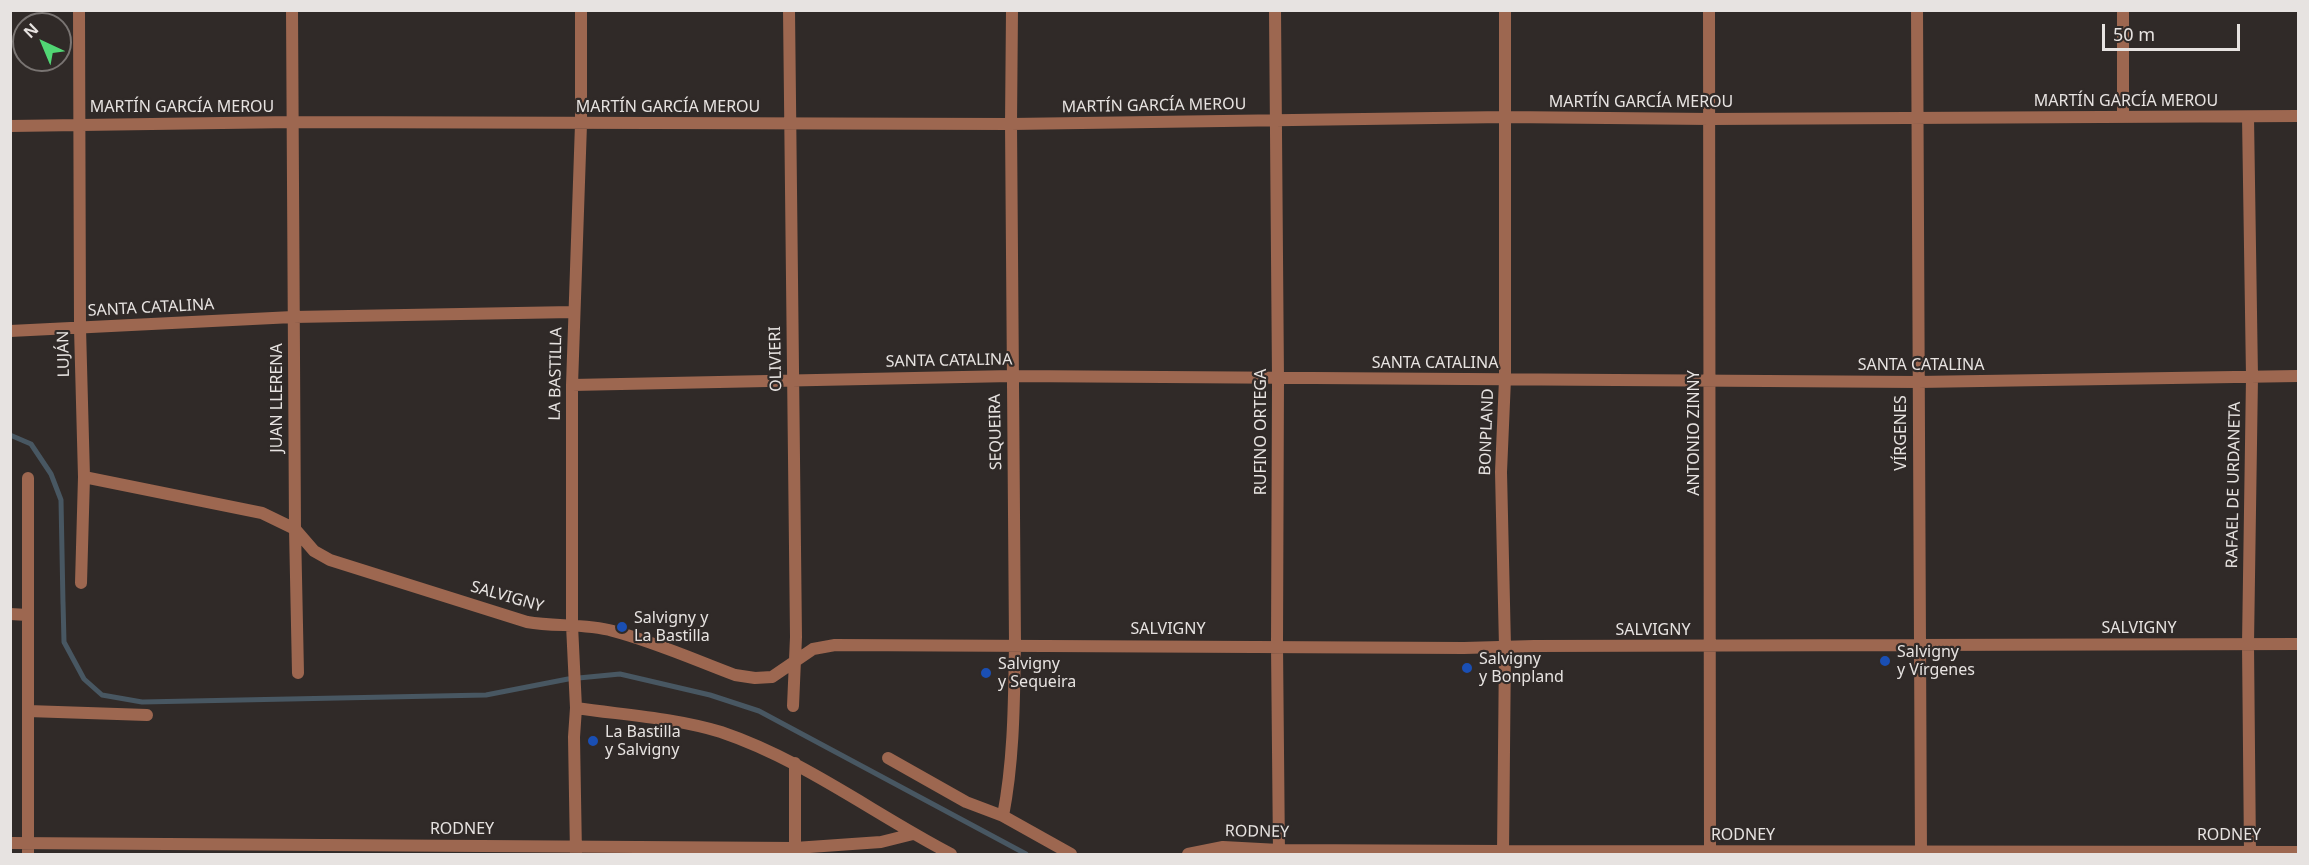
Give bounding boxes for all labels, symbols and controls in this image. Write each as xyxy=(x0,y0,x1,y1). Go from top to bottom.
north arrow xyxy=(12,12,72,72)
scale bar xyxy=(2105,12,2243,50)
text: N xyxy=(19,18,43,43)
text: 50 m xyxy=(2113,22,2155,46)
street label: MARTÍN GARCÍA MEROU xyxy=(2034,91,2218,111)
street label: MARTÍN GARCÍA MEROU xyxy=(1549,92,1733,112)
street label: MARTÍN GARCÍA MEROU xyxy=(1062,95,1246,117)
street label: MARTÍN GARCÍA MEROU xyxy=(90,97,274,117)
street label: MARTÍN GARCÍA MEROU xyxy=(576,97,760,117)
street label: SANTA CATALINA xyxy=(87,295,215,321)
street label: OLIVIERI xyxy=(766,326,786,392)
street label: LA BASTILLA xyxy=(546,327,566,421)
street label: LUJÁN xyxy=(54,331,74,377)
street label: JUAN LLERENA xyxy=(267,343,287,453)
street label: SANTA CATALINA xyxy=(885,350,1013,372)
street label: SANTA CATALINA xyxy=(1372,353,1498,373)
street label: SANTA CATALINA xyxy=(1858,355,1984,375)
street label: RUFINO ORTEGA xyxy=(1251,369,1271,495)
street label: ANTONIO ZINNY xyxy=(1684,370,1704,496)
street label: BONPLAND xyxy=(1476,388,1498,476)
street label: SEQUEIRA xyxy=(986,394,1006,470)
street label: VÍRGENES xyxy=(1891,395,1911,471)
street label: RAFAEL DE URDANETA xyxy=(2223,401,2245,569)
street label: SALVIGNY xyxy=(468,577,546,617)
place label: Salvigny y La Bastilla xyxy=(634,608,710,646)
street label: SALVIGNY xyxy=(2102,618,2176,638)
street label: SALVIGNY xyxy=(1131,619,1205,639)
marker: Salvigny y La Bastilla xyxy=(615,620,629,634)
street label: SALVIGNY xyxy=(1616,620,1690,640)
place label: Salvigny y Vírgenes xyxy=(1897,642,1975,680)
place label: Salvigny y Bonpland xyxy=(1479,649,1564,687)
place label: Salvigny y Sequeira xyxy=(998,654,1076,692)
marker: Salvigny y Vírgenes xyxy=(1878,654,1892,668)
marker: Salvigny y Bonpland xyxy=(1460,661,1474,675)
marker: Salvigny y Sequeira xyxy=(979,666,993,680)
place label: La Bastilla y Salvigny xyxy=(605,722,681,760)
marker: La Bastilla y Salvigny xyxy=(586,734,600,748)
street label: RODNEY xyxy=(430,819,494,839)
street label: RODNEY xyxy=(1225,822,1289,842)
street label: RODNEY xyxy=(1711,825,1775,845)
street label: RODNEY xyxy=(2197,825,2261,845)

